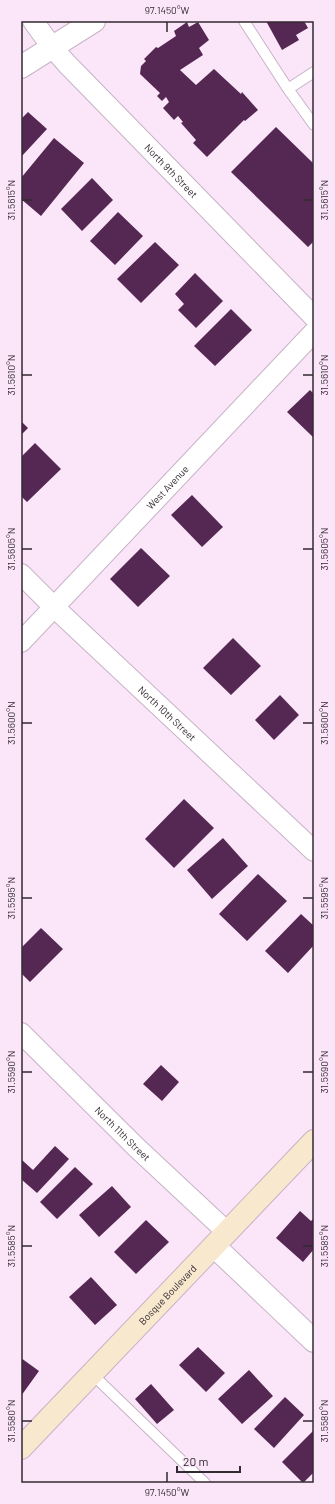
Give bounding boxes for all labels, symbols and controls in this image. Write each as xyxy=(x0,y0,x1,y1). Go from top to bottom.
text: 97.1450°W xyxy=(145,4,190,16)
street label: North 9th Street xyxy=(142,141,200,200)
text: 31.5615°N xyxy=(5,180,17,220)
text: 31.5615°N xyxy=(318,180,330,220)
text: 31.5610°N xyxy=(5,354,17,396)
text: 31.5610°N xyxy=(318,354,330,396)
street label: West Avenue xyxy=(144,463,191,512)
text: 31.5605°N xyxy=(5,527,17,571)
text: 31.5605°N xyxy=(318,527,330,571)
street label: North 10th Street xyxy=(136,683,199,743)
text: 31.5600°N xyxy=(5,701,17,745)
text: 31.5600°N xyxy=(318,701,330,745)
text: 31.5595°N xyxy=(5,877,17,919)
text: 31.5595°N xyxy=(318,877,330,919)
text: 31.5590°N xyxy=(5,1050,17,1094)
text: 31.5590°N xyxy=(318,1050,330,1094)
street label: North 11th Street xyxy=(93,1104,153,1163)
text: 31.5585°N xyxy=(5,1225,17,1267)
text: 31.5585°N xyxy=(318,1225,330,1267)
street label: Bosque Boulevard xyxy=(136,1262,199,1327)
text: 31.5580°N xyxy=(5,1399,17,1443)
text: 31.5580°N xyxy=(318,1399,330,1443)
scale bar xyxy=(177,1448,240,1474)
text: 20 m xyxy=(183,1454,209,1468)
text: 97.1450°W xyxy=(145,1486,190,1498)

